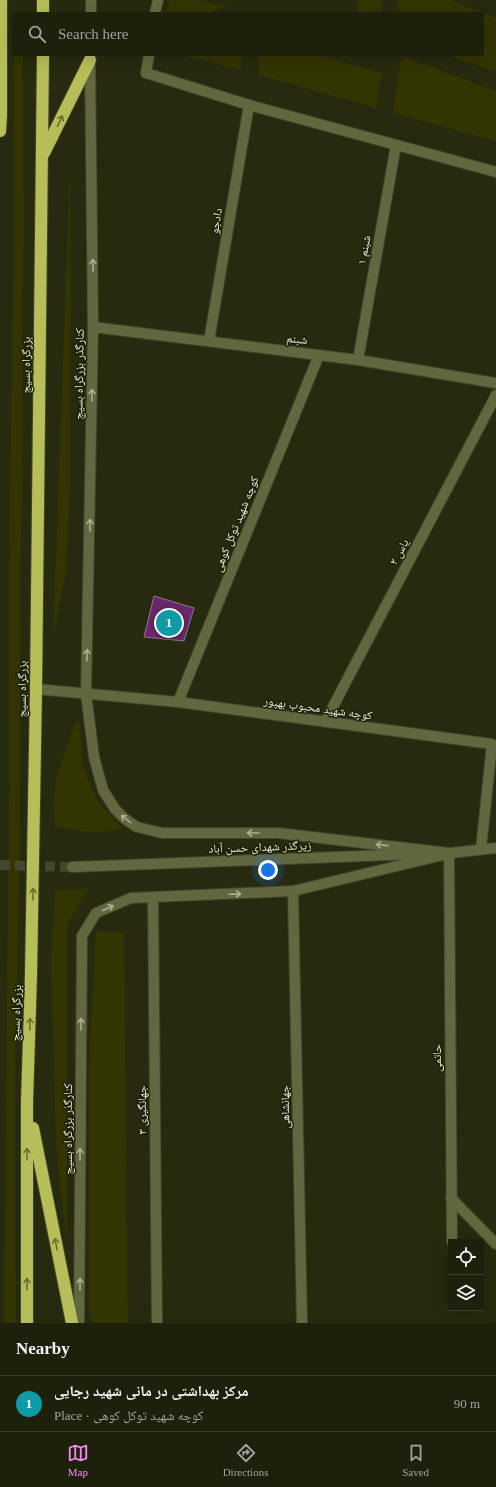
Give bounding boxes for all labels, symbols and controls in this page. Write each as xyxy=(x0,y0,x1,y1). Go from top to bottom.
search box xyxy=(12,12,484,56)
icon: search xyxy=(26,23,48,45)
text: Search here xyxy=(58,26,128,42)
one-way arrow xyxy=(57,115,64,127)
street label: دادجو xyxy=(207,207,225,235)
street label: شبنم ۱ xyxy=(355,234,374,266)
one-way arrow xyxy=(89,259,97,272)
street label: کنارگذر بزرگراه بسیج xyxy=(71,328,87,420)
street label: شبنم xyxy=(285,331,308,348)
street label: بزرگراه بسیج xyxy=(19,336,34,394)
one-way arrow xyxy=(88,389,96,402)
street label: کوچه شهید توکل کوهی xyxy=(210,474,262,574)
one-way arrow xyxy=(86,519,93,532)
street label: یاس ۲ xyxy=(386,536,412,568)
pin: 1 xyxy=(156,608,182,638)
one-way arrow xyxy=(83,649,91,662)
street label: بزرگراه بسیج xyxy=(15,660,30,718)
street label: کوچه شهید محبوب بهپور xyxy=(262,693,373,723)
one-way arrow xyxy=(121,815,132,823)
one-way arrow xyxy=(247,829,260,837)
street label: زیرگذر شهدای حسن آباد xyxy=(208,838,312,856)
one-way arrow xyxy=(376,842,389,849)
your location xyxy=(258,860,278,880)
one-way arrow xyxy=(29,888,37,901)
one-way arrow xyxy=(228,890,241,897)
one-way arrow xyxy=(101,904,113,911)
street label: بزرگراه بسیج xyxy=(8,984,24,1042)
one-way arrow xyxy=(26,1018,34,1031)
one-way arrow xyxy=(77,1018,85,1031)
street label: حاتمی xyxy=(430,1044,444,1072)
street label: کنارگذر بزرگراه بسیج xyxy=(61,1083,75,1175)
street label: جهانگیری ۳ xyxy=(135,1085,149,1135)
street label: جهانشاهی xyxy=(278,1085,292,1129)
one-way arrow xyxy=(23,1148,31,1161)
one-way arrow xyxy=(77,1148,84,1161)
one-way arrow xyxy=(52,1237,60,1250)
map controls xyxy=(448,1239,484,1311)
button: locate xyxy=(448,1239,484,1275)
button: layers xyxy=(448,1275,484,1311)
one-way arrow xyxy=(23,1278,31,1291)
one-way arrow xyxy=(76,1278,83,1291)
text: Nearby xyxy=(16,1339,70,1358)
text: مرکز بهداشتی در مانی شهید رجایی xyxy=(54,1383,249,1399)
text: 1 xyxy=(26,1396,32,1411)
text: 90 m xyxy=(454,1396,480,1411)
text: Place · کوچه شهید توکل کوهی xyxy=(54,1408,203,1423)
tab: Map xyxy=(67,1442,89,1478)
tab: Directions xyxy=(223,1442,268,1478)
tab: Saved xyxy=(402,1442,429,1478)

